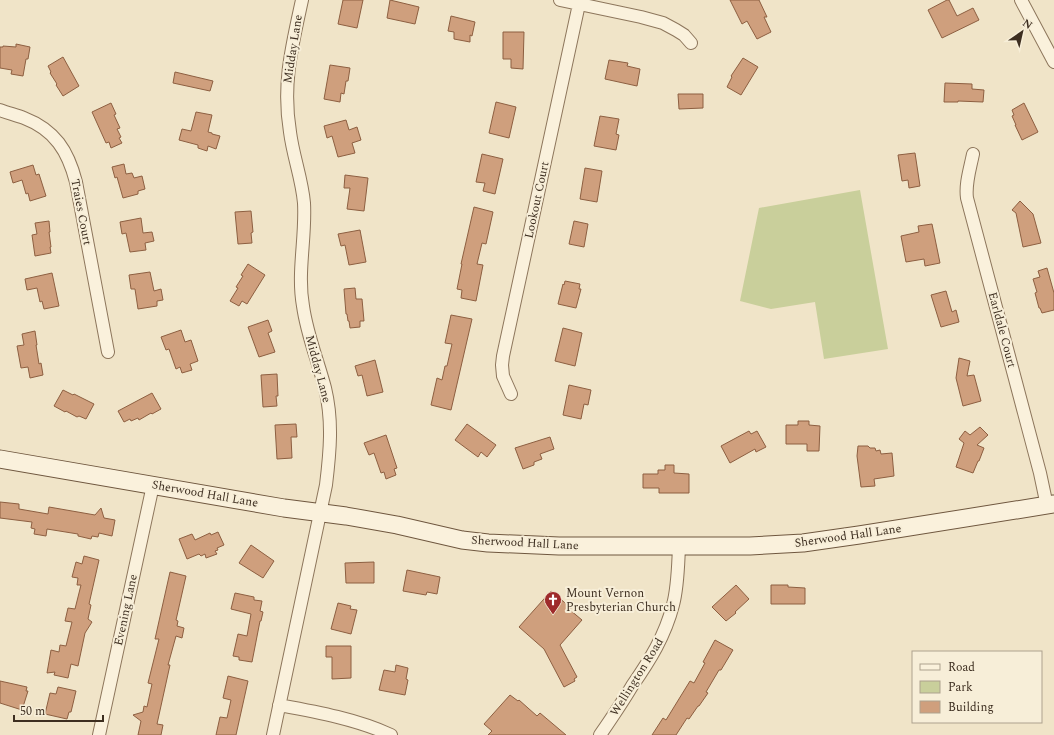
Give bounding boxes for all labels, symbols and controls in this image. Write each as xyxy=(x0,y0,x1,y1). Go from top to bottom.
north arrow xyxy=(1002,12,1042,52)
street label: Midday Lane xyxy=(278,13,308,85)
text: N xyxy=(1019,15,1036,34)
street label: Lookout Court xyxy=(520,160,554,240)
street label: Traies Court xyxy=(65,177,97,247)
street label: Earldale Court xyxy=(983,290,1021,370)
street label: Midday Lane xyxy=(300,333,336,405)
street label: Sherwood Hall Lane xyxy=(150,475,260,513)
street label: Sherwood Hall Lane xyxy=(793,519,903,553)
street label: Sherwood Hall Lane xyxy=(471,531,579,555)
street label: Evening Lane xyxy=(109,572,143,648)
place label: Mount Vernon Presbyterian Church xyxy=(566,584,676,617)
church icon: Mount Vernon Presbyterian Church xyxy=(543,590,563,615)
street label: Wellington Road xyxy=(605,634,669,720)
legend xyxy=(912,651,1042,723)
text: Road xyxy=(948,658,975,677)
text: Park xyxy=(948,678,973,697)
scale bar xyxy=(14,697,103,723)
text: Building xyxy=(948,698,994,717)
text: 50 m xyxy=(20,702,45,721)

